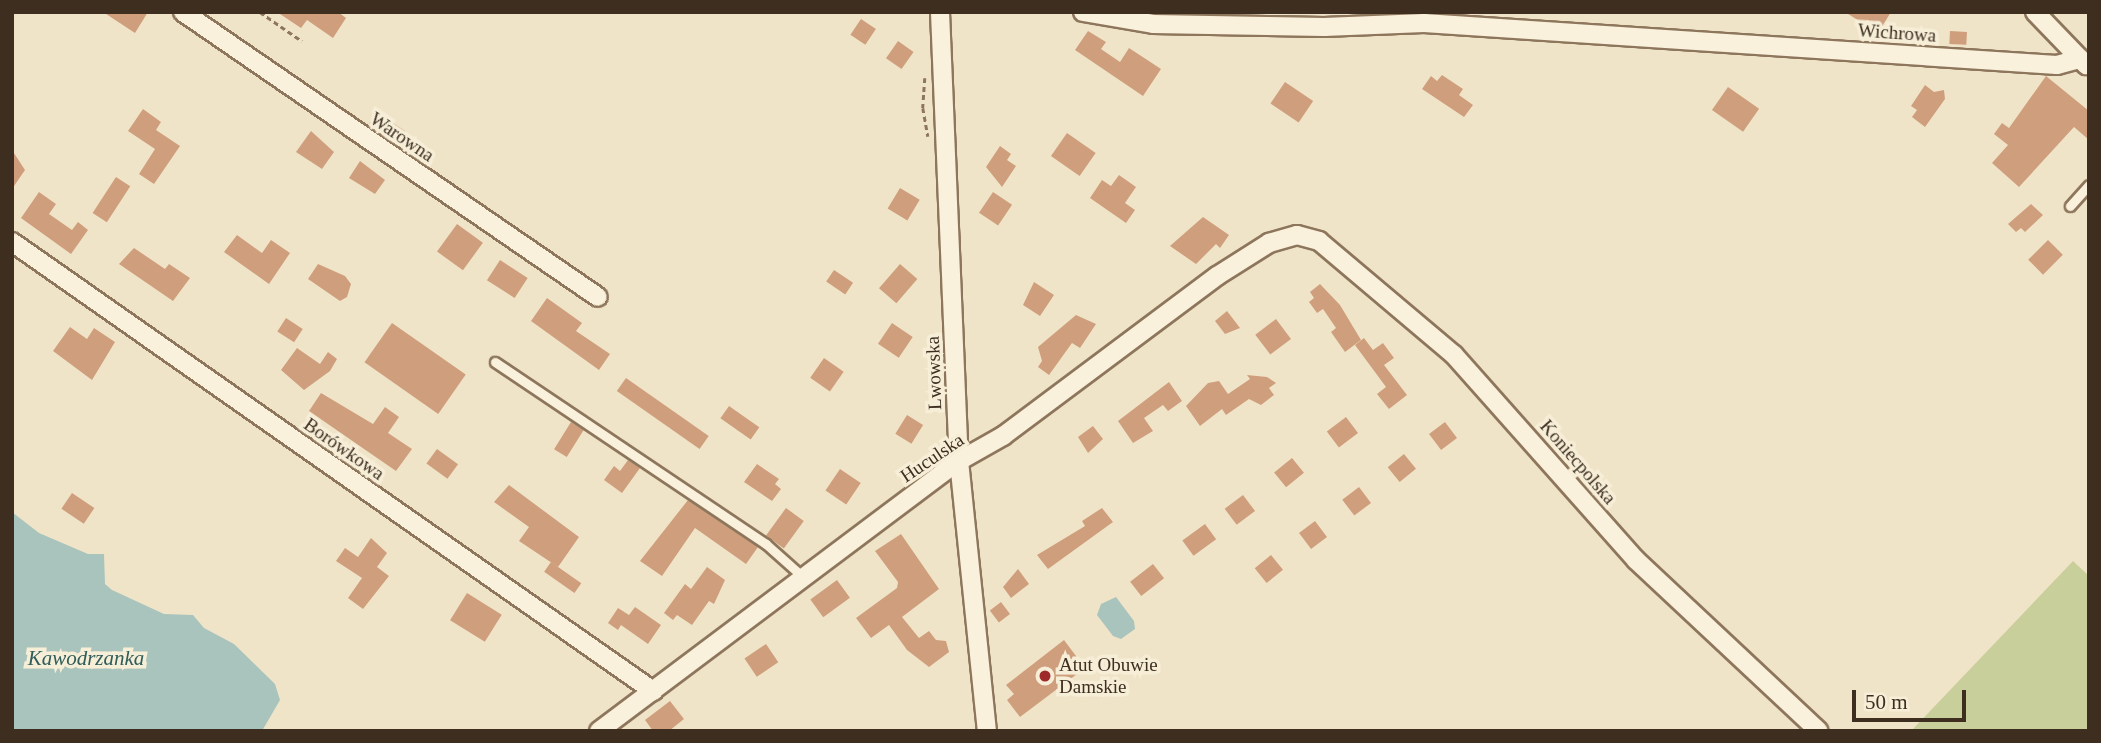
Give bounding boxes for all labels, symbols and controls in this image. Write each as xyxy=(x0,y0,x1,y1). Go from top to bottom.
street label: Wichrowa xyxy=(1857,19,1937,47)
street label: Warowna xyxy=(366,107,438,167)
street label: Lwowska xyxy=(921,336,947,410)
street label: Borówkowa xyxy=(299,413,389,485)
street label: Koniecpolska xyxy=(1535,415,1621,509)
street label: Huculska xyxy=(896,428,968,488)
water label: Kawodrzanka xyxy=(28,645,144,671)
place label: Atut Obuwie Damskie xyxy=(1059,654,1158,698)
marker: Atut Obuwie Damskie xyxy=(1037,668,1053,684)
scale bar xyxy=(1856,676,1970,720)
text: 50 m xyxy=(1865,690,1908,714)

